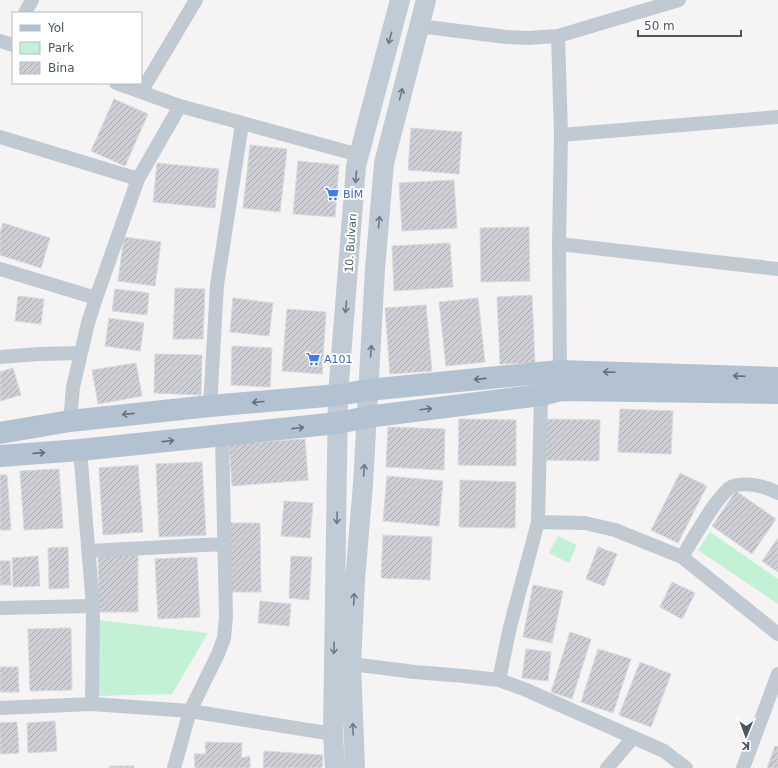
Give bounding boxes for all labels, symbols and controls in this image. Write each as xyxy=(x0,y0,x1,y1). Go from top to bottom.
legend xyxy=(12,12,142,84)
scale bar xyxy=(638,12,741,38)
text: 50 m xyxy=(644,19,675,33)
text: Yol xyxy=(47,21,64,35)
one-way arrow xyxy=(386,31,393,44)
text: Park xyxy=(48,41,74,55)
text: Bina xyxy=(48,61,75,75)
one-way arrow xyxy=(398,88,406,101)
one-way arrow xyxy=(352,170,359,183)
supermarket icon: BİM xyxy=(324,186,340,202)
place label: BİM xyxy=(343,188,363,201)
street label: 10. Bulvarı xyxy=(342,213,360,273)
one-way arrow xyxy=(375,216,382,229)
one-way arrow xyxy=(342,300,349,313)
one-way arrow xyxy=(368,345,375,358)
supermarket icon: A101 xyxy=(305,351,321,367)
place label: A101 xyxy=(324,353,353,366)
one-way arrow xyxy=(603,368,616,376)
one-way arrow xyxy=(733,373,746,380)
one-way arrow xyxy=(473,375,486,383)
one-way arrow xyxy=(252,399,265,406)
one-way arrow xyxy=(419,405,432,413)
one-way arrow xyxy=(122,411,135,418)
one-way arrow xyxy=(291,424,304,432)
one-way arrow xyxy=(161,438,174,445)
one-way arrow xyxy=(32,450,45,457)
one-way arrow xyxy=(360,464,367,477)
one-way arrow xyxy=(333,511,340,524)
one-way arrow xyxy=(350,593,358,606)
one-way arrow xyxy=(330,641,338,654)
north arrow xyxy=(726,716,766,756)
one-way arrow xyxy=(349,723,357,736)
text: K xyxy=(741,739,750,752)

